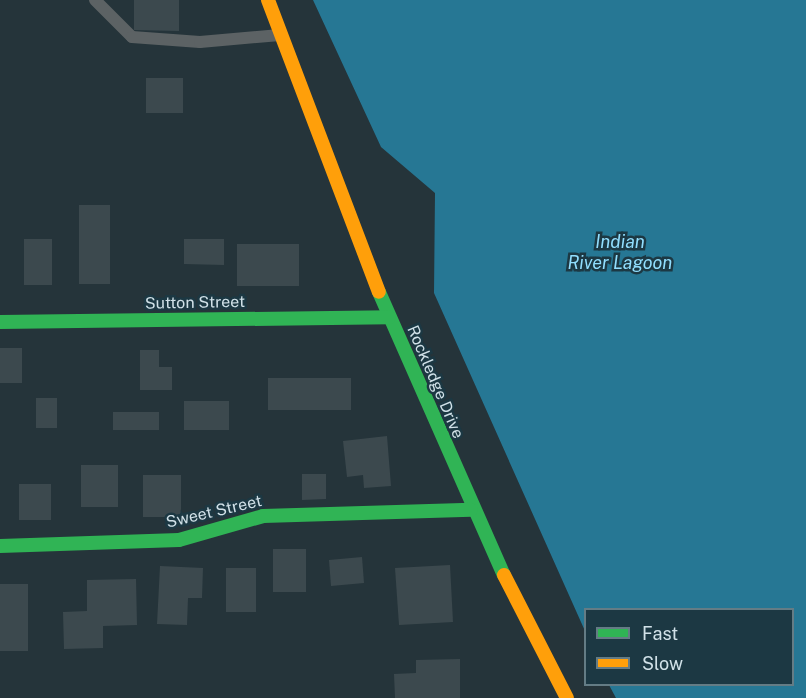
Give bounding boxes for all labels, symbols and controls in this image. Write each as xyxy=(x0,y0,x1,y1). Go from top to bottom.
water label: Indian River Lagoon xyxy=(568,232,672,274)
street label: Sutton Street xyxy=(145,293,245,313)
street label: Rockledge Drive xyxy=(402,322,468,442)
street label: Sweet Street xyxy=(164,492,264,532)
legend xyxy=(584,608,794,686)
text: Fast xyxy=(642,623,678,644)
text: Slow xyxy=(642,653,683,674)

